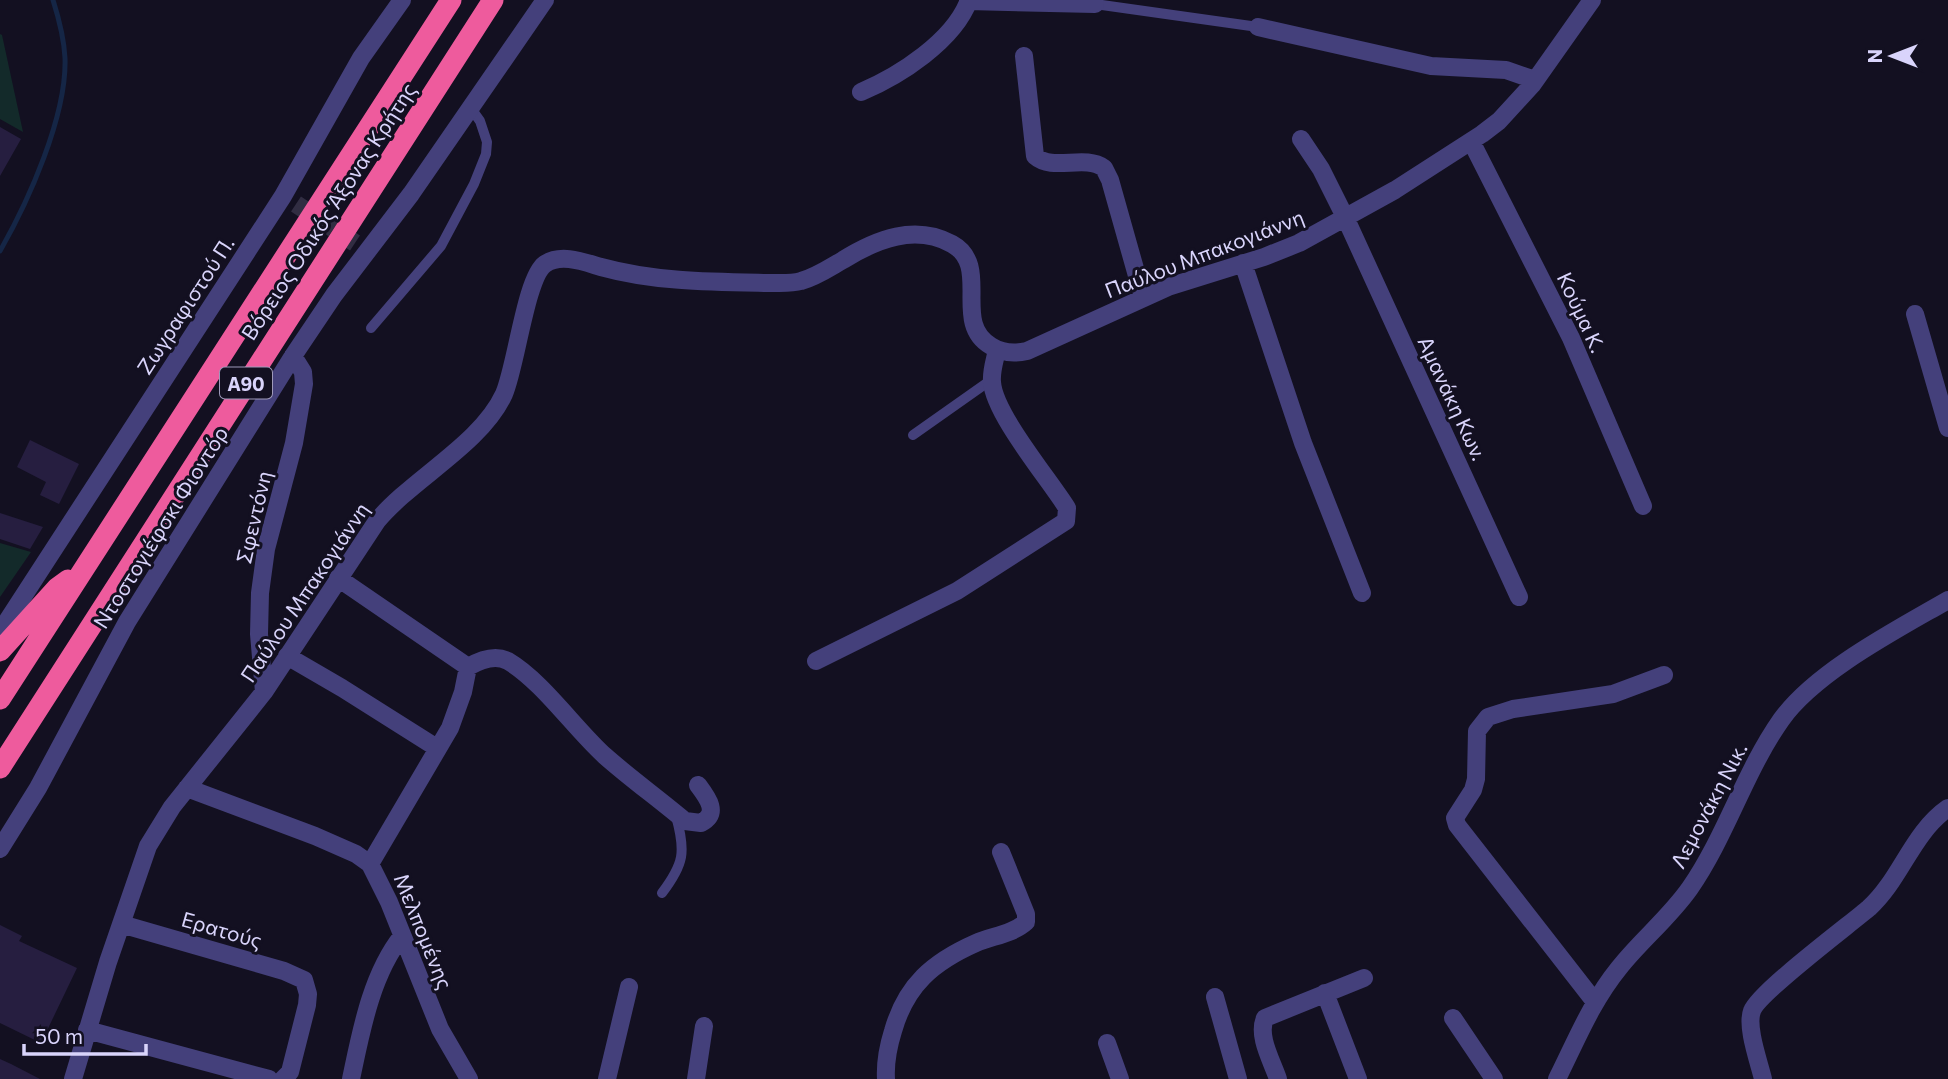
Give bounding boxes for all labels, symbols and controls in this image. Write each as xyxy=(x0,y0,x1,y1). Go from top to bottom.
north arrow xyxy=(1857,21,1927,91)
text: N xyxy=(1863,49,1886,63)
street label: Βόρειος Οδικός Άξονας Κρήτης xyxy=(235,78,421,344)
street label: Παύλου Μπακογιάννη xyxy=(1101,203,1307,303)
street label: Ζωγραφιστού Π. xyxy=(131,231,239,379)
street label: Κούμα Κ. xyxy=(1553,268,1611,356)
street label: Αμανάκη Κων. xyxy=(1413,332,1493,464)
road number: Α90 xyxy=(220,368,272,398)
street label: Ντοστογιέφσκι Φιοντόρ xyxy=(88,421,232,633)
street label: Σφεντόνη xyxy=(230,468,276,566)
street label: Παύλου Μπακογιάννη xyxy=(235,497,373,687)
street label: Λεμονάκη Νικ. xyxy=(1664,738,1752,872)
street label: Μελπομένης xyxy=(389,870,459,992)
street label: Ερατούς xyxy=(179,906,265,952)
scale bar xyxy=(24,1012,147,1056)
text: 50 m xyxy=(35,1023,83,1048)

